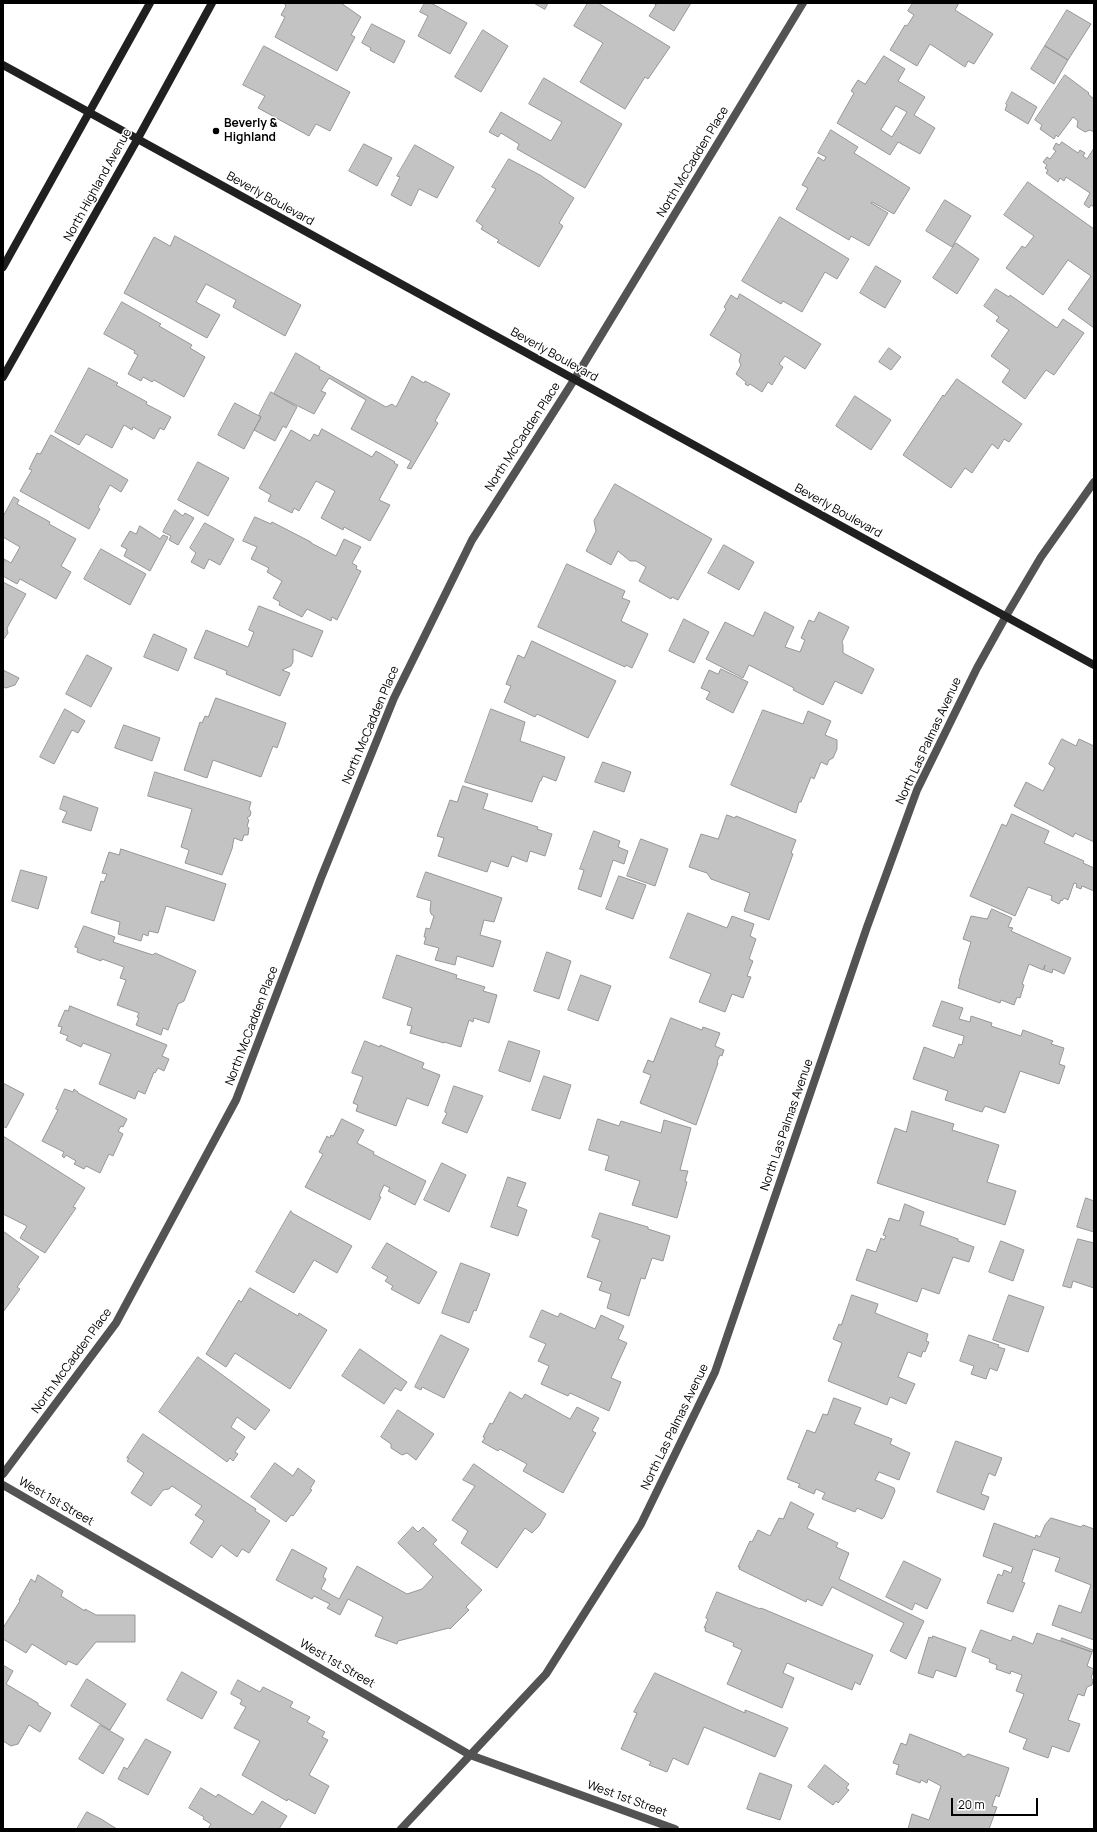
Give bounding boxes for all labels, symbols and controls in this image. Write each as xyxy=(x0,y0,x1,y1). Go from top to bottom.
street label: North McCadden Place xyxy=(654,104,732,220)
place label: Beverly & Highland xyxy=(224,117,277,145)
street label: North Highland Avenue xyxy=(61,126,135,244)
marker: Beverly & Highland xyxy=(211,126,221,136)
street label: Beverly Boulevard xyxy=(224,169,316,229)
street label: Beverly Boulevard xyxy=(508,325,600,385)
street label: North McCadden Place xyxy=(482,380,564,494)
street label: Beverly Boulevard xyxy=(792,481,884,541)
street label: North McCadden Place xyxy=(340,664,402,786)
street label: North Las Palmas Avenue xyxy=(893,675,965,807)
street label: North McCadden Place xyxy=(223,964,281,1088)
street label: North Las Palmas Avenue xyxy=(758,1057,816,1193)
street label: North McCadden Place xyxy=(29,1306,115,1416)
street label: North Las Palmas Avenue xyxy=(638,1362,712,1492)
street label: West 1st Street xyxy=(16,1475,96,1529)
street label: West 1st Street xyxy=(297,1637,377,1691)
street label: West 1st Street xyxy=(585,1778,669,1820)
scale bar xyxy=(953,1790,1040,1816)
text: 20 m xyxy=(958,1796,985,1813)

